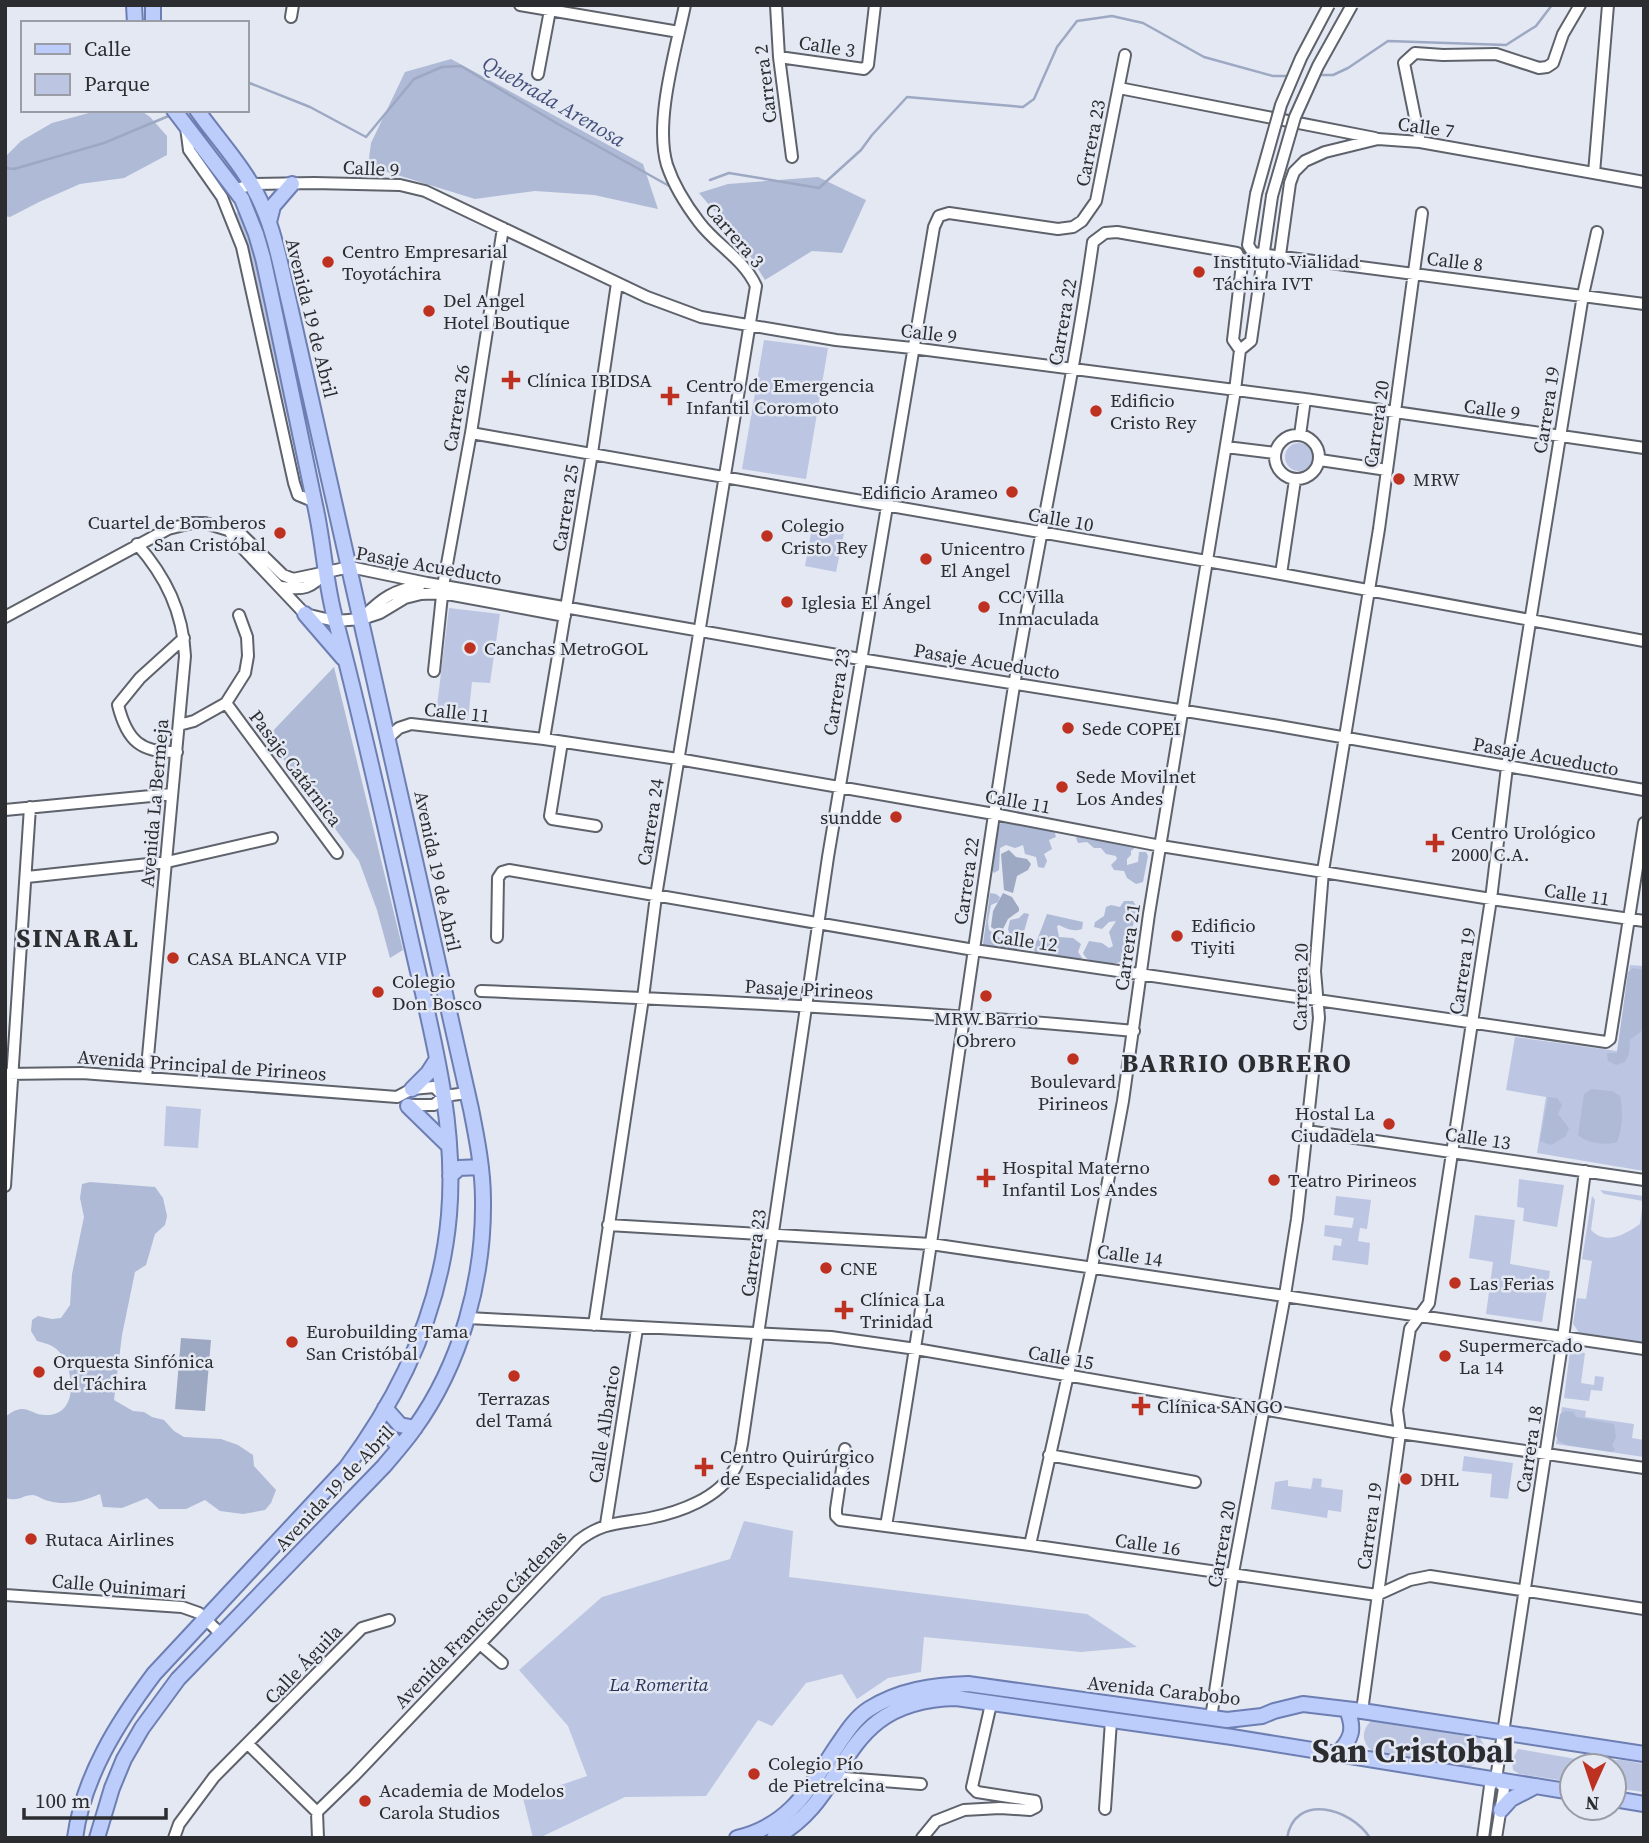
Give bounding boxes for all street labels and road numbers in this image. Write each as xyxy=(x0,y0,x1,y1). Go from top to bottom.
street label: Calle 3 xyxy=(797,29,857,63)
street label: Carrera 2 xyxy=(747,43,783,125)
street label: Carrera 23 xyxy=(1069,97,1111,189)
street label: Calle 7 xyxy=(1396,110,1456,144)
street label: Calle 9 xyxy=(342,154,400,182)
street label: Carrera 3 xyxy=(699,197,771,273)
street label: Avenida 19 de Abril xyxy=(280,236,344,401)
street label: Calle 8 xyxy=(1425,245,1485,277)
street label: Carrera 22 xyxy=(1042,276,1082,368)
street label: Calle 9 xyxy=(899,317,959,349)
street label: Carrera 26 xyxy=(436,362,476,454)
street label: Carrera 19 xyxy=(1526,364,1566,456)
street label: Carrera 20 xyxy=(1357,379,1395,469)
street label: Calle 9 xyxy=(1462,392,1522,426)
street label: Carrera 25 xyxy=(545,462,585,554)
street label: Calle 10 xyxy=(1026,500,1096,538)
street label: Pasaje Acueducto xyxy=(354,539,504,591)
street label: Pasaje Acueducto xyxy=(912,637,1062,685)
street label: Carrera 23 xyxy=(816,646,856,738)
street label: Calle 11 xyxy=(423,696,491,728)
street label: Pasaje Catárnica xyxy=(244,704,349,832)
street label: Avenida La Bermeja xyxy=(134,717,174,888)
street label: Pasaje Acueducto xyxy=(1471,730,1621,782)
street label: Carrera 24 xyxy=(630,776,670,868)
street label: Calle 11 xyxy=(983,782,1053,820)
street label: Avenida 19 de Abril xyxy=(408,788,468,954)
street label: Carrera 22 xyxy=(947,836,985,926)
street label: Calle 11 xyxy=(1542,877,1612,911)
street label: Carrera 21 xyxy=(1108,902,1146,992)
street label: Calle 12 xyxy=(990,923,1060,957)
street label: Carrera 19 xyxy=(1442,925,1482,1017)
street label: Carrera 20 xyxy=(1286,943,1314,1031)
street label: Pasaje Pirineos xyxy=(744,973,874,1005)
street label: Avenida Principal de Pirineos xyxy=(77,1043,327,1087)
street label: Calle 13 xyxy=(1443,1121,1513,1155)
street label: Carrera 23 xyxy=(734,1208,772,1298)
street label: Calle 14 xyxy=(1095,1238,1165,1273)
street label: Calle 15 xyxy=(1026,1338,1096,1376)
street label: Calle Albarico xyxy=(582,1363,626,1485)
street label: Carrera 18 xyxy=(1509,1403,1549,1495)
street label: Avenida 19 de Abril xyxy=(269,1419,399,1557)
street label: Carrera 19 xyxy=(1350,1481,1388,1571)
street label: Carrera 20 xyxy=(1201,1498,1241,1590)
street label: Avenida Francisco Cárdenas xyxy=(388,1524,572,1714)
street label: Calle 16 xyxy=(1113,1527,1183,1561)
street label: Calle Quinimari xyxy=(51,1567,188,1605)
street label: Calle Águila xyxy=(258,1618,348,1710)
street label: Avenida Carabobo xyxy=(1086,1669,1242,1711)

